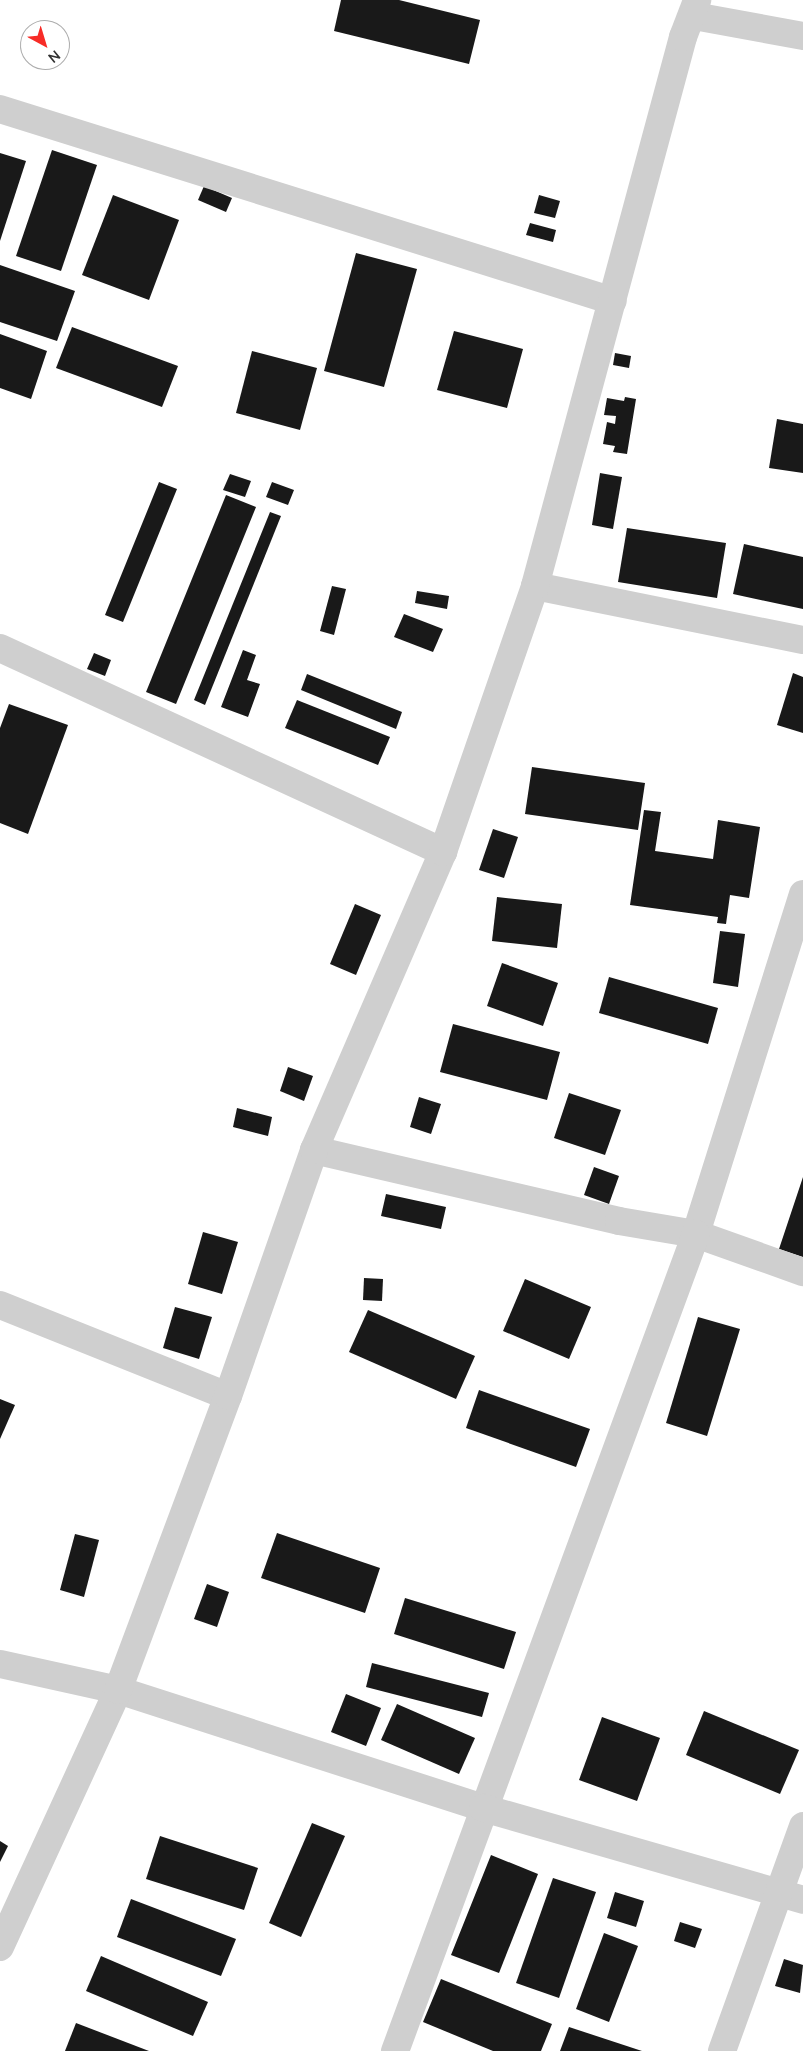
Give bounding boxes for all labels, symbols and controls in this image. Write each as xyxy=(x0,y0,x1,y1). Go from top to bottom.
north arrow xyxy=(20,20,70,70)
text: N xyxy=(44,46,64,67)

